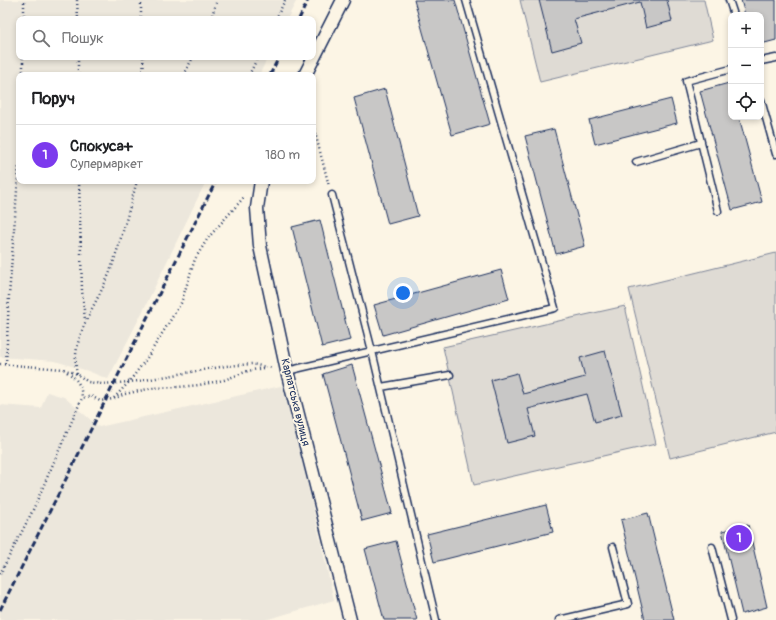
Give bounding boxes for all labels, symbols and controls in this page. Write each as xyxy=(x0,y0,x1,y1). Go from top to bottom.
map controls xyxy=(728,12,764,120)
button: + xyxy=(728,12,764,48)
search box xyxy=(16,16,316,60)
icon: search xyxy=(30,27,52,49)
text: Пошук xyxy=(62,29,104,48)
button: − xyxy=(728,48,764,84)
button: locate xyxy=(728,84,764,120)
text: Поруч xyxy=(32,88,75,109)
text: Спокуса+ xyxy=(70,137,132,156)
text: 1 xyxy=(42,147,48,163)
text: 180 m xyxy=(265,147,300,163)
text: Супермаркет xyxy=(70,156,143,172)
your location xyxy=(393,283,413,303)
street label: Карпатська вулиця xyxy=(278,357,313,447)
pin: 1 xyxy=(726,523,752,553)

